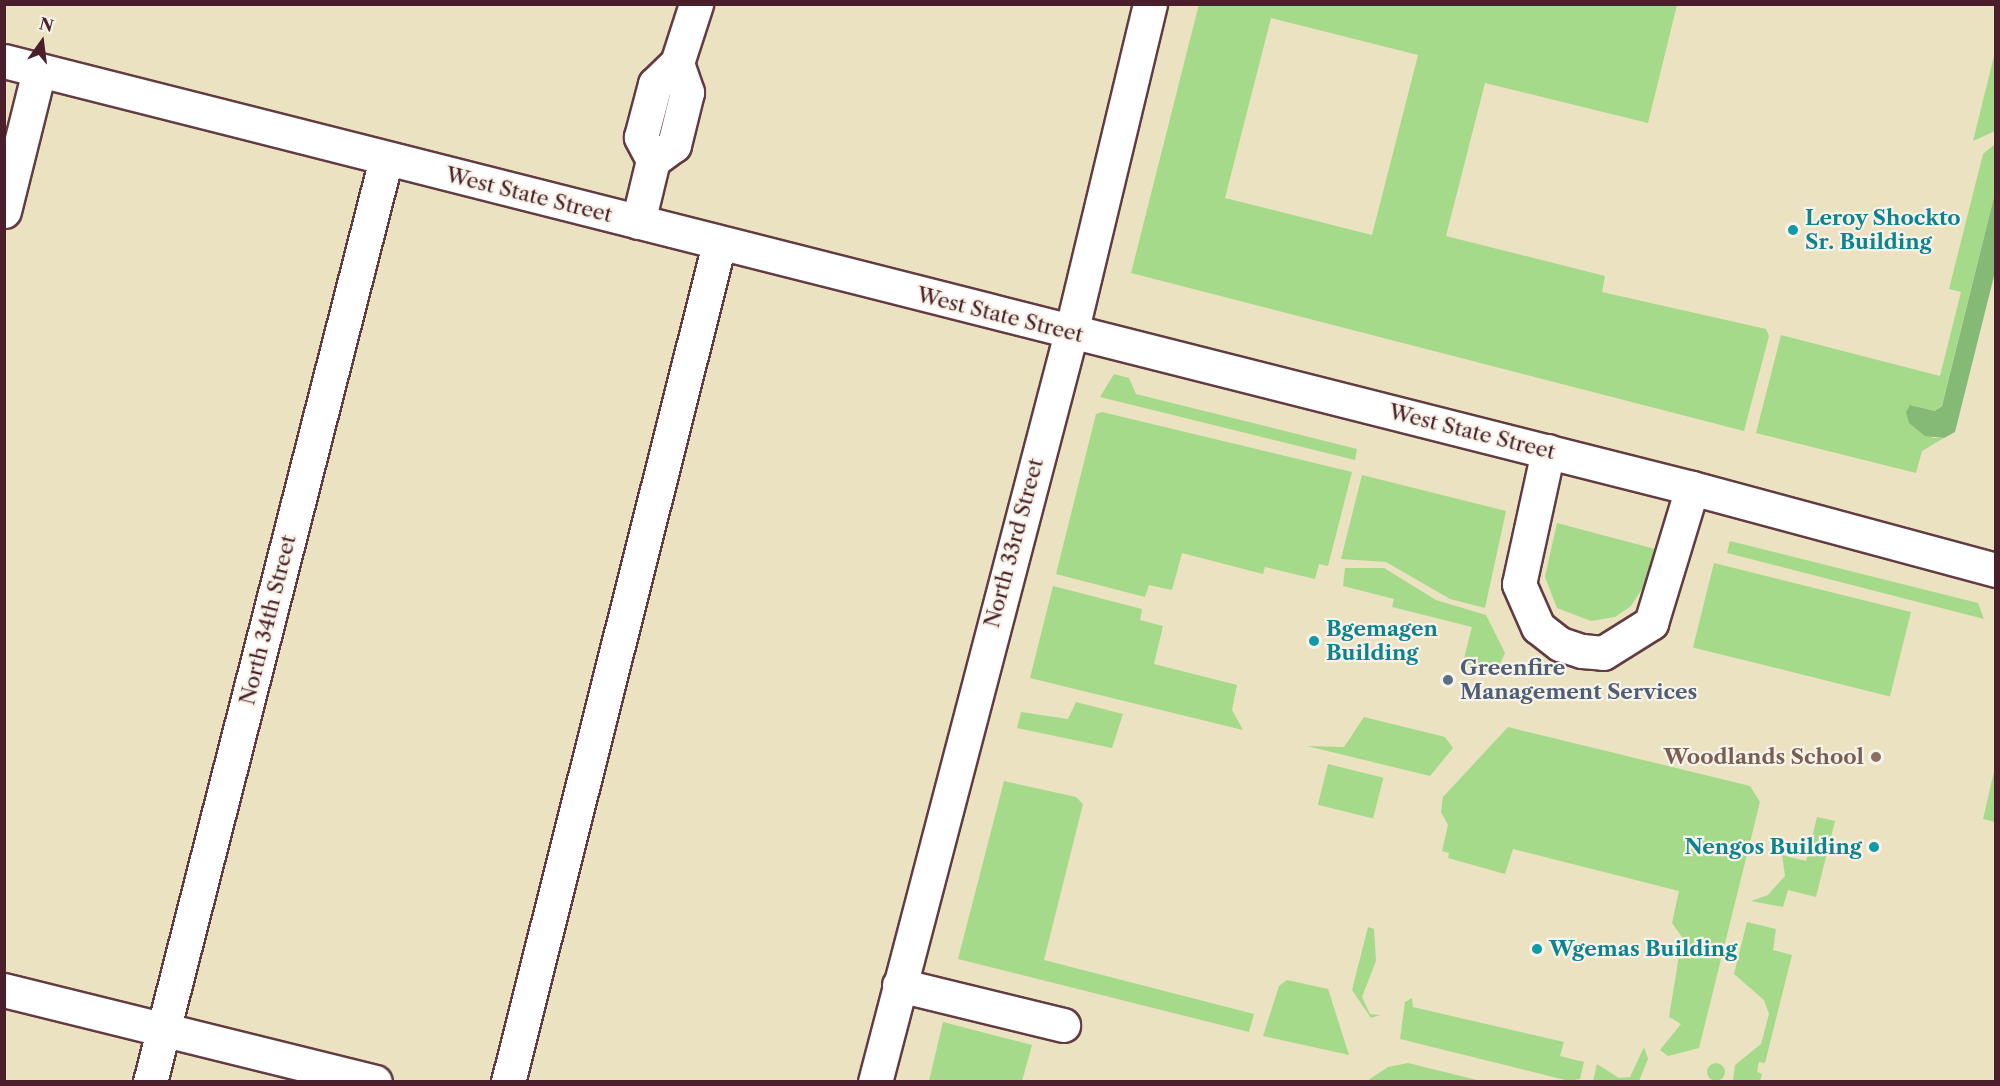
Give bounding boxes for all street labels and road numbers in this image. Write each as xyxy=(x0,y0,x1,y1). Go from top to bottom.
street label: West State Street xyxy=(443,162,615,228)
street label: West State Street xyxy=(914,282,1086,348)
street label: West State Street xyxy=(1386,399,1558,465)
street label: North 33rd Street xyxy=(979,456,1049,630)
street label: North 34th Street xyxy=(235,533,301,707)

